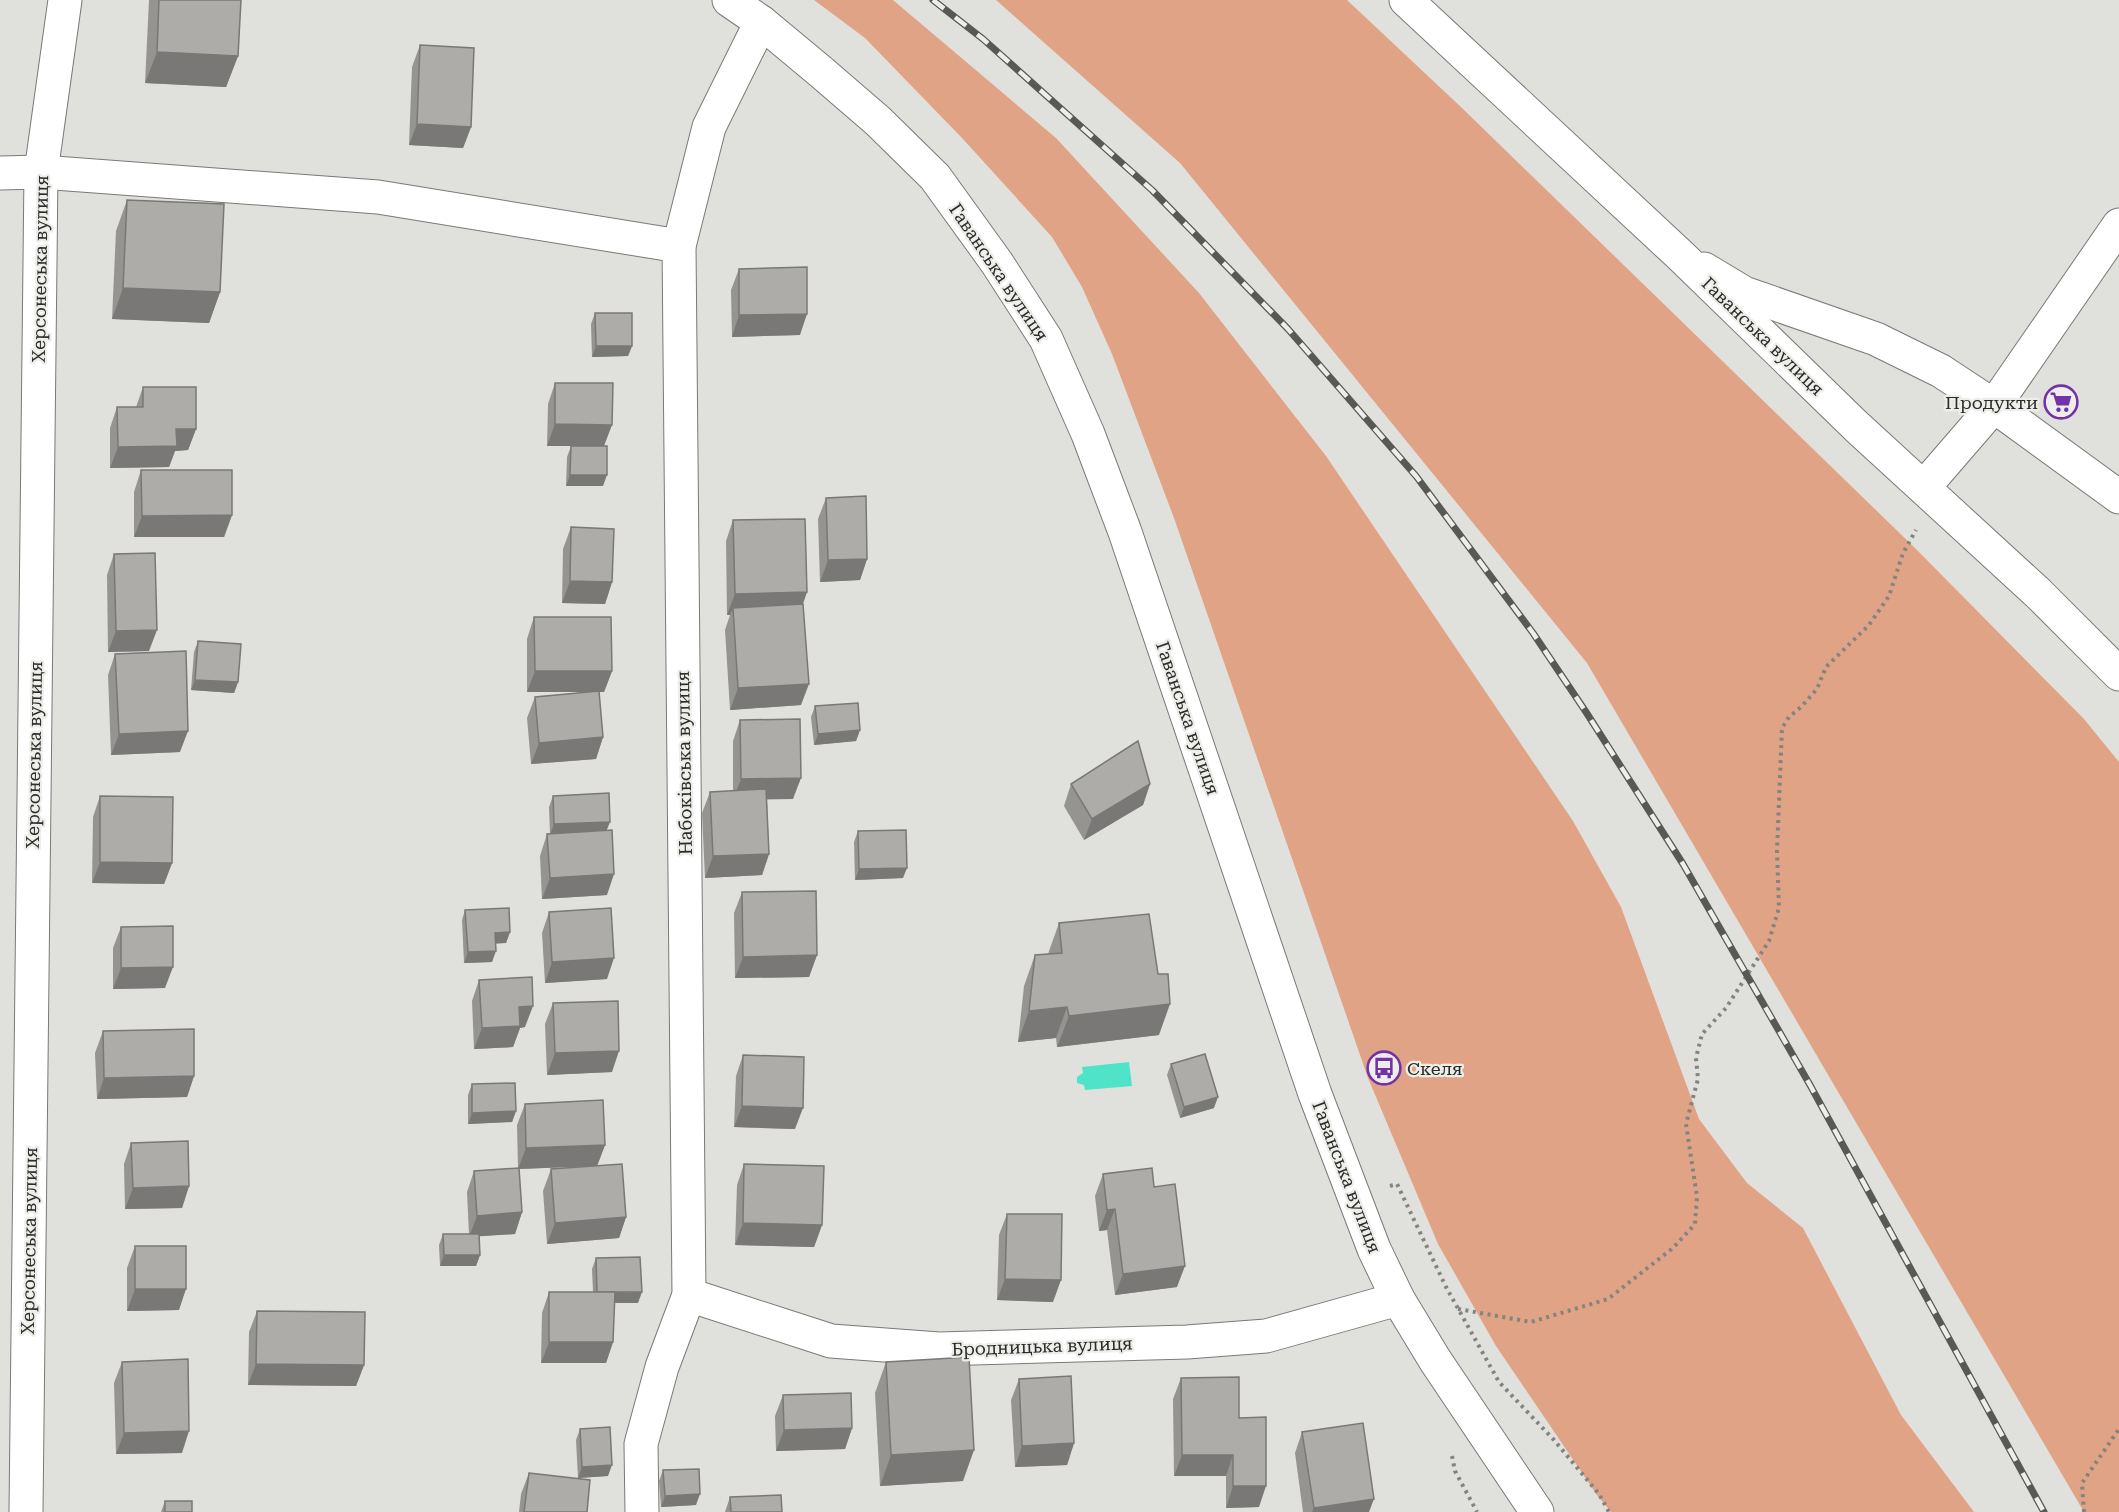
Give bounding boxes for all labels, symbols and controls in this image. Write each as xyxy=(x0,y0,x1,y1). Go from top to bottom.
street label: Херсонеська вулиця xyxy=(28,175,52,363)
street label: Гаванська вулиця xyxy=(945,199,1053,345)
street label: Гаванська вулиця xyxy=(1698,272,1828,400)
supermarket icon: Продукти xyxy=(2043,384,2079,420)
place label: Продукти xyxy=(1945,392,2038,413)
street label: Гаванська вулиця xyxy=(1152,638,1224,798)
street label: Херсонеська вулиця xyxy=(22,661,46,849)
street label: Набоківська вулиця xyxy=(672,671,696,855)
bus stop icon: Скеля xyxy=(1366,1050,1402,1086)
place label: Скеля xyxy=(1407,1058,1463,1079)
street label: Гаванська вулиця xyxy=(1308,1098,1386,1256)
street label: Херсонеська вулиця xyxy=(17,1147,41,1335)
street label: Бродницька вулиця xyxy=(951,1332,1133,1360)

